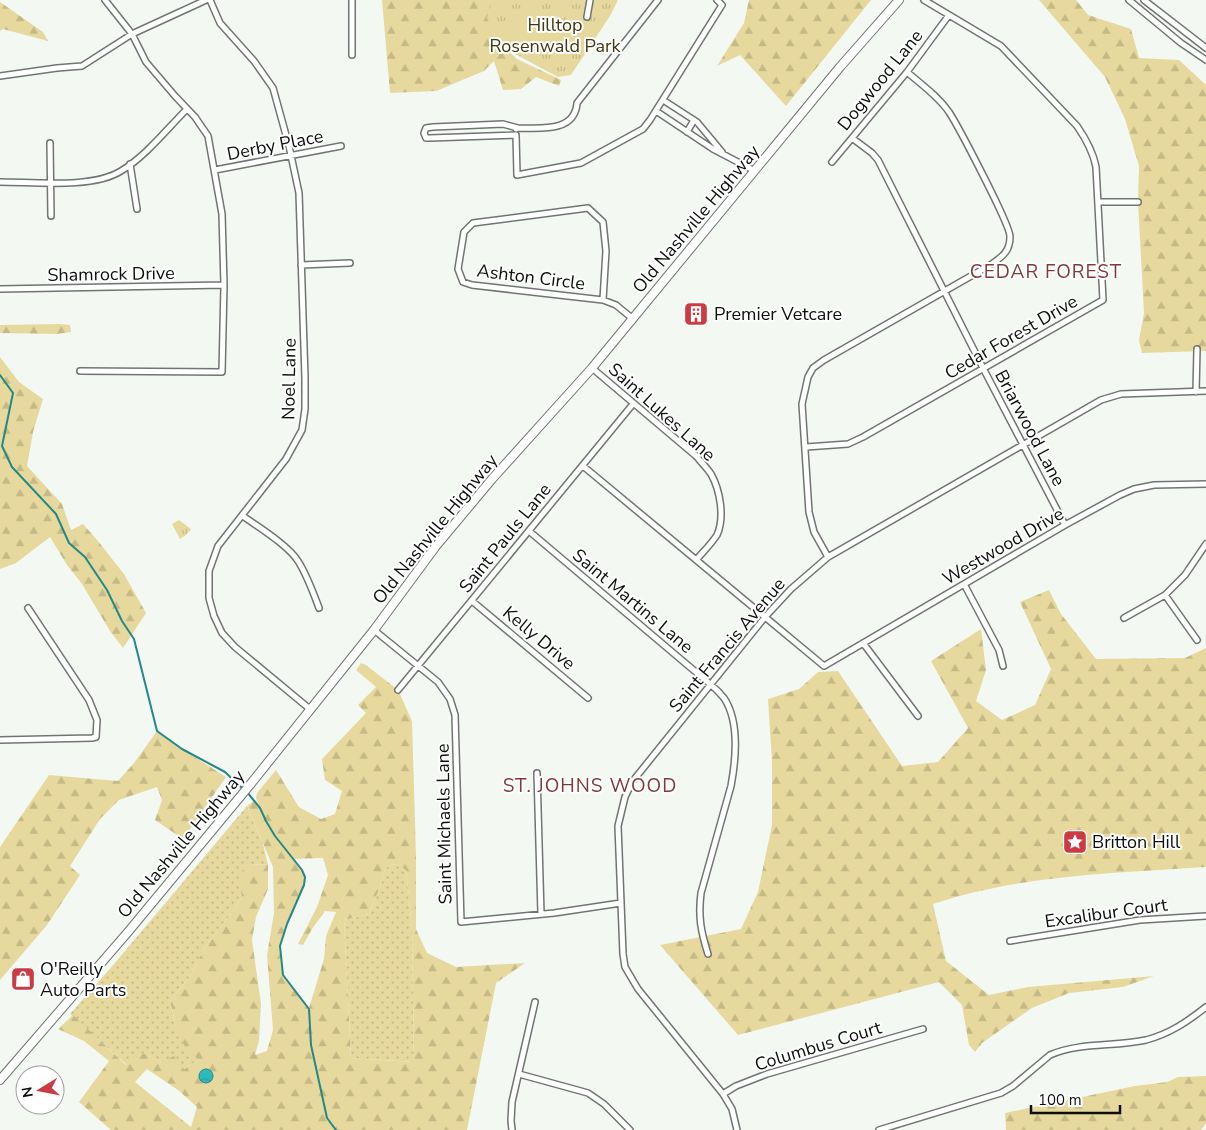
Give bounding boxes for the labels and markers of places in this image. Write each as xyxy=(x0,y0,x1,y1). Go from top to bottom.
building icon: Premier Vetcare xyxy=(683,301,709,327)
place label: Premier Vetcare xyxy=(714,302,842,326)
place icon: Britton Hill xyxy=(1062,829,1088,855)
place label: Britton Hill xyxy=(1092,830,1181,854)
place label: O'Reilly Auto Parts xyxy=(40,957,126,1002)
shop icon: O'Reilly Auto Parts xyxy=(10,966,36,992)

